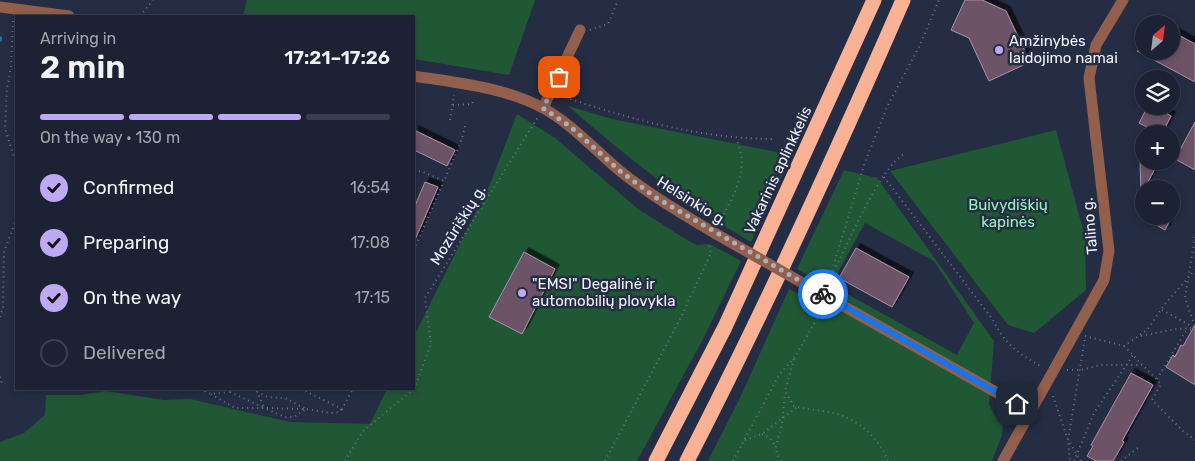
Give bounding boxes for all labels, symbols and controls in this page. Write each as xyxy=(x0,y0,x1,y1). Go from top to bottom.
north arrow xyxy=(1135,15,1180,60)
map controls xyxy=(1135,15,1180,225)
text: Arriving in xyxy=(40,29,116,48)
place label: Amžinybės laidojimo namai xyxy=(1009,32,1118,67)
marker: Amžinybės laidojimo namai xyxy=(993,44,1005,56)
text: 17:21–17:26 xyxy=(284,46,390,69)
text: 2 min xyxy=(40,48,125,86)
pin xyxy=(538,56,580,98)
icon: bag xyxy=(545,63,573,91)
button: layers xyxy=(1135,70,1180,115)
street label: Vakarinis aplinkkelis xyxy=(741,103,816,237)
button: + xyxy=(1135,125,1180,170)
text: On the way · 130 m xyxy=(40,128,180,147)
street label: Helsinkio g. xyxy=(654,172,730,230)
icon: check xyxy=(40,174,68,202)
text: Confirmed xyxy=(83,176,174,199)
text: 16:54 xyxy=(350,178,390,197)
button: − xyxy=(1135,180,1180,225)
street label: Mozūriškių g. xyxy=(426,182,490,268)
park label: Buivydiškių kapinės xyxy=(968,196,1048,231)
street label: Talino g. xyxy=(1079,197,1101,255)
icon: check xyxy=(40,229,68,257)
text: Preparing xyxy=(83,231,169,254)
text: 17:08 xyxy=(351,233,390,252)
courier xyxy=(798,269,848,319)
place label: "EMSI" Degalinė ir automobilių plovykla xyxy=(532,275,675,310)
icon: bike xyxy=(809,280,837,308)
icon: check xyxy=(40,284,68,312)
text: On the way xyxy=(83,286,181,309)
marker: "EMSI" Degalinė ir automobilių plovykla xyxy=(516,287,528,299)
text: 17:15 xyxy=(354,288,390,307)
text: Delivered xyxy=(83,341,166,364)
pin xyxy=(996,383,1038,425)
icon: home xyxy=(1003,390,1031,418)

